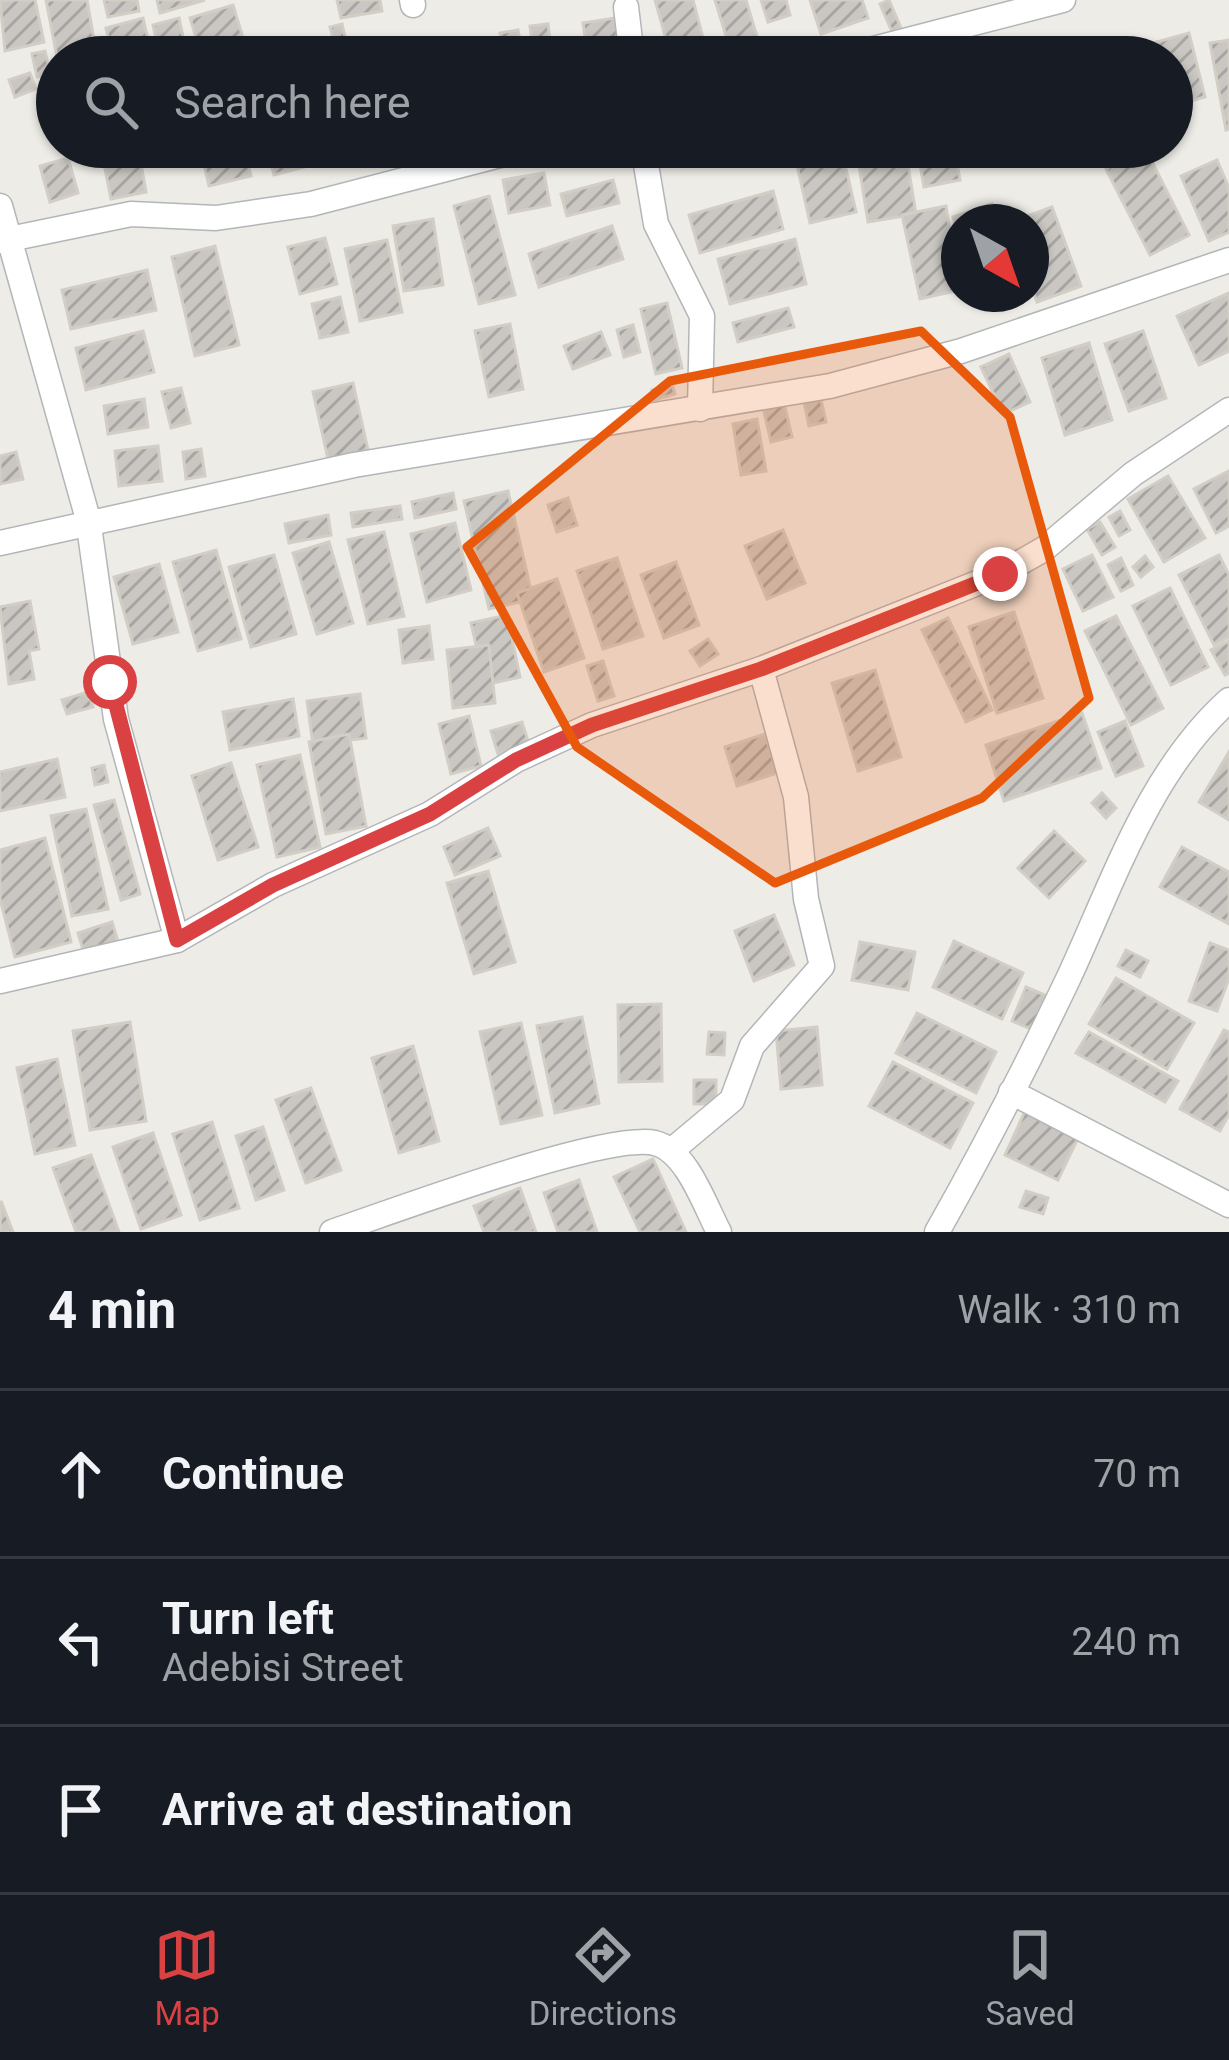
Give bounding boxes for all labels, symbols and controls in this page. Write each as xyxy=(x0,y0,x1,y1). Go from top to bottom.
search box xyxy=(36,36,1193,168)
icon: search xyxy=(78,69,144,135)
text: Search here xyxy=(174,76,411,129)
north arrow xyxy=(941,204,1049,312)
route end xyxy=(973,547,1027,601)
route start xyxy=(83,655,137,709)
text: 4 min xyxy=(48,1281,176,1340)
text: Walk · 310 m xyxy=(957,1287,1181,1333)
icon: ahead xyxy=(48,1441,114,1507)
text: Continue xyxy=(162,1447,344,1500)
text: 70 m xyxy=(1093,1451,1181,1497)
text: Turn left xyxy=(162,1592,334,1645)
icon: left xyxy=(48,1609,114,1675)
text: 240 m xyxy=(1071,1619,1181,1665)
text: Adebisi Street xyxy=(162,1645,404,1691)
icon: arrive xyxy=(48,1777,114,1843)
text: Arrive at destination xyxy=(162,1783,573,1836)
tab: Map xyxy=(154,1922,220,2033)
tab: Directions xyxy=(529,1922,677,2033)
tab: Saved xyxy=(986,1922,1075,2033)

